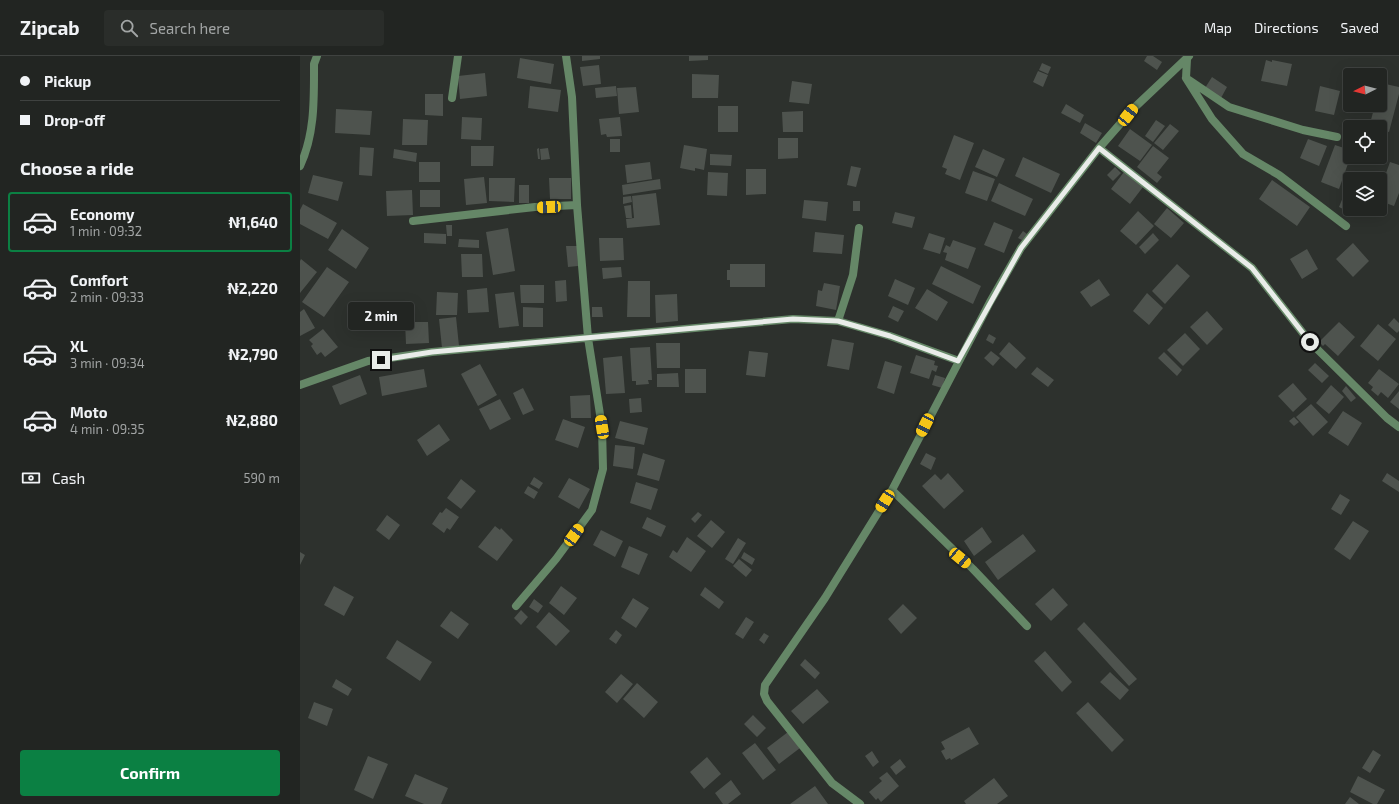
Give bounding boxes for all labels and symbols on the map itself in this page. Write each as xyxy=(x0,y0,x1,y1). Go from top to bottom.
north arrow xyxy=(1343,68,1387,112)
car xyxy=(1116,102,1140,128)
car xyxy=(537,200,561,214)
callout: 2 min xyxy=(348,302,414,330)
route start xyxy=(1301,333,1319,351)
route end xyxy=(372,351,390,369)
car xyxy=(914,412,936,438)
car xyxy=(594,414,610,440)
car xyxy=(874,488,896,514)
car xyxy=(562,522,586,548)
car xyxy=(947,546,973,570)

